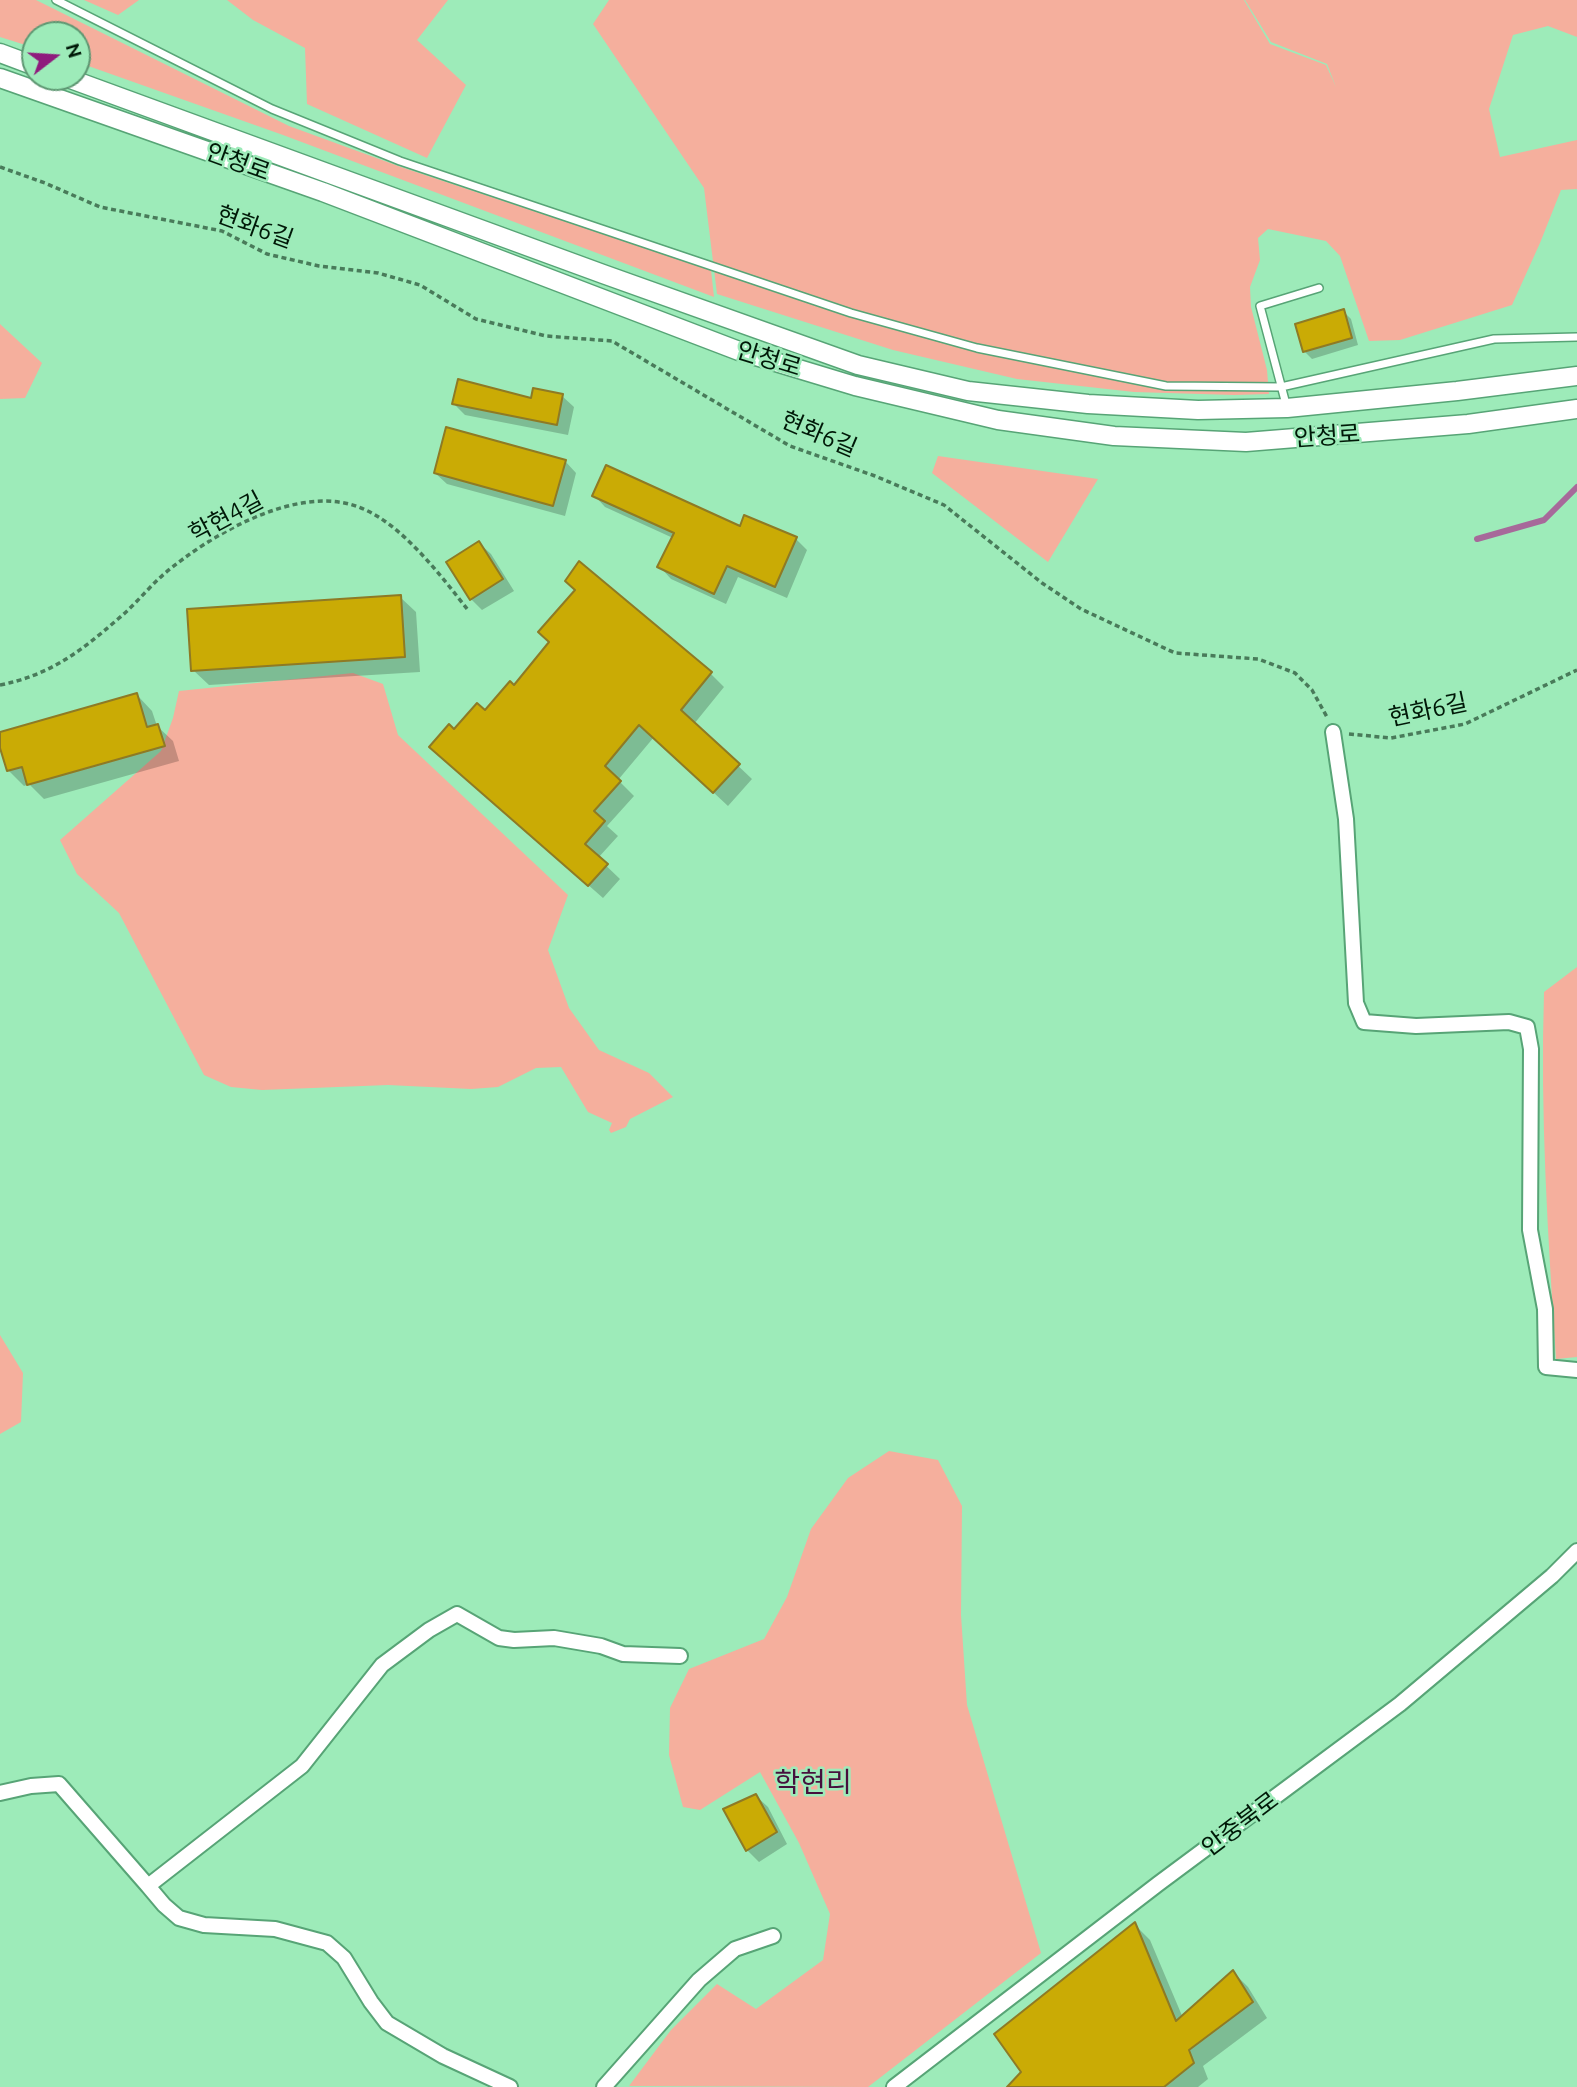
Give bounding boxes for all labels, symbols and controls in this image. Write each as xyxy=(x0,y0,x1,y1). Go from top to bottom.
north arrow xyxy=(21,21,91,91)
text: N xyxy=(62,40,87,60)
street label: 안청로 xyxy=(202,137,274,187)
street label: 현화6길 xyxy=(213,200,297,254)
street label: 안청로 xyxy=(733,336,805,382)
street label: 현화6길 xyxy=(777,405,861,463)
street label: 안청로 xyxy=(1293,419,1361,453)
street label: 학현4길 xyxy=(184,486,268,548)
street label: 현화6길 xyxy=(1386,688,1470,732)
district label: 학현리 xyxy=(774,1766,852,1800)
street label: 안중북로 xyxy=(1196,1786,1284,1862)

